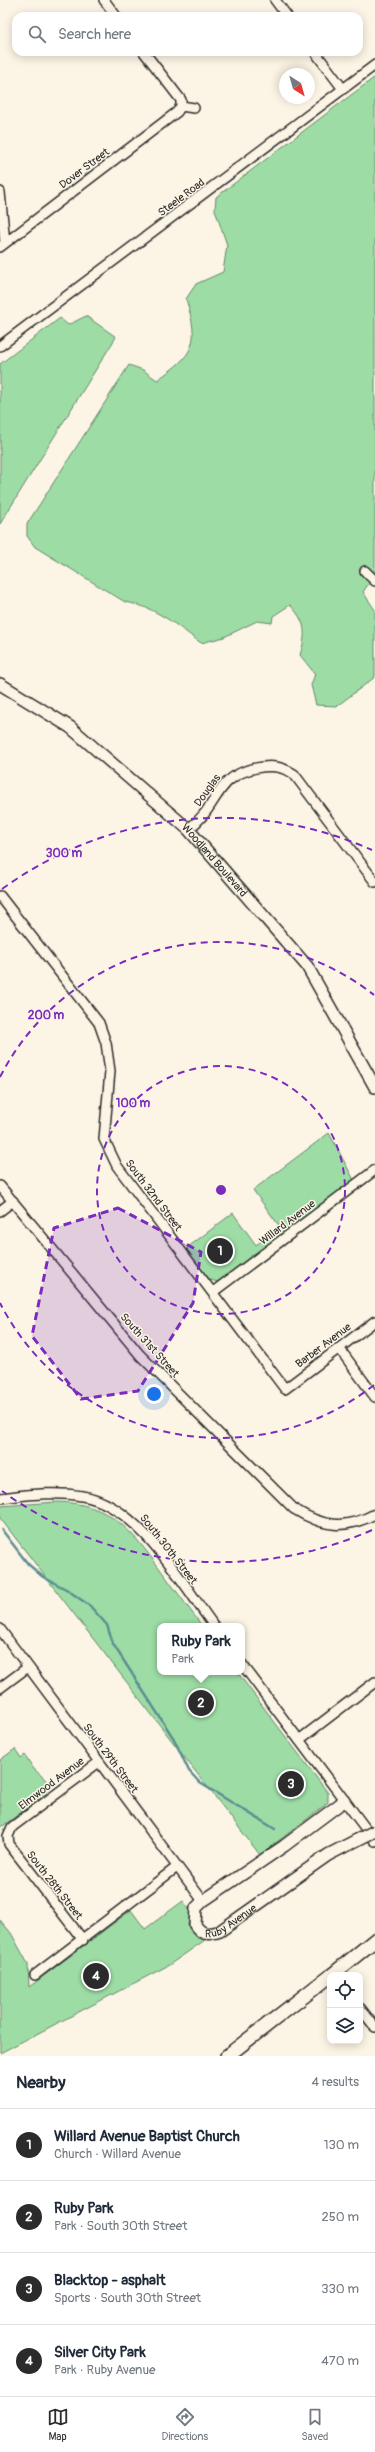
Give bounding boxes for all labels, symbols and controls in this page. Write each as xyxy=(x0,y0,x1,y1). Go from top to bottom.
search box xyxy=(12,12,363,56)
icon: search xyxy=(26,23,48,45)
text: Search here xyxy=(58,25,131,44)
north arrow xyxy=(279,68,315,104)
street label: Dover Street xyxy=(57,145,112,191)
street label: Steele Road xyxy=(155,176,207,219)
street label: Douglas xyxy=(191,772,223,809)
street label: Woodland Boulevard xyxy=(179,821,250,900)
text: 300 m xyxy=(46,846,83,861)
text: 200 m xyxy=(28,1008,65,1023)
text: 100 m xyxy=(116,1096,151,1111)
street label: South 32nd Street xyxy=(123,1157,185,1234)
centre of rings xyxy=(214,1183,228,1197)
street label: Willard Avenue xyxy=(257,1197,318,1248)
pin: 1 xyxy=(207,1236,233,1266)
street label: South 31st Street xyxy=(117,1311,182,1381)
street label: Barber Avenue xyxy=(293,1320,354,1371)
your location xyxy=(144,1384,164,1404)
street label: South 30th Street xyxy=(137,1512,200,1587)
popup xyxy=(157,1623,245,1675)
text: Ruby Park xyxy=(171,1632,231,1651)
text: Park xyxy=(171,1651,194,1667)
pin: 2 xyxy=(188,1688,214,1718)
street label: South 29th Street xyxy=(80,1721,141,1796)
street label: Elmwood Avenue xyxy=(16,1754,87,1812)
pin: 3 xyxy=(278,1769,304,1799)
street label: South 28th Street xyxy=(24,1848,86,1923)
street label: Ruby Avenue xyxy=(205,1901,260,1941)
pin: 4 xyxy=(83,1961,109,1991)
map controls xyxy=(327,1972,363,2044)
button: locate xyxy=(327,1972,363,2008)
button: layers xyxy=(327,2008,363,2044)
text: Nearby xyxy=(16,2072,65,2093)
text: 4 results xyxy=(312,2074,359,2090)
text: Willard Avenue Baptist Church xyxy=(54,2127,240,2146)
text: 1 xyxy=(26,2137,32,2153)
text: 130 m xyxy=(323,2137,359,2153)
text: Church · Willard Avenue xyxy=(54,2146,181,2162)
text: Ruby Park xyxy=(54,2199,114,2218)
text: 2 xyxy=(25,2209,33,2225)
text: 250 m xyxy=(321,2209,359,2225)
text: Park · South 30th Street xyxy=(54,2218,187,2234)
text: Blacktop - asphalt xyxy=(54,2271,166,2290)
text: 3 xyxy=(25,2281,33,2297)
text: 330 m xyxy=(321,2281,359,2297)
text: Sports · South 30th Street xyxy=(54,2290,201,2306)
text: Silver City Park xyxy=(54,2343,146,2362)
text: 4 xyxy=(25,2353,33,2369)
text: 470 m xyxy=(321,2353,359,2369)
text: Park · Ruby Avenue xyxy=(54,2362,155,2378)
tab: Map xyxy=(47,2406,69,2443)
tab: Directions xyxy=(162,2406,208,2443)
tab: Saved xyxy=(301,2406,328,2443)

